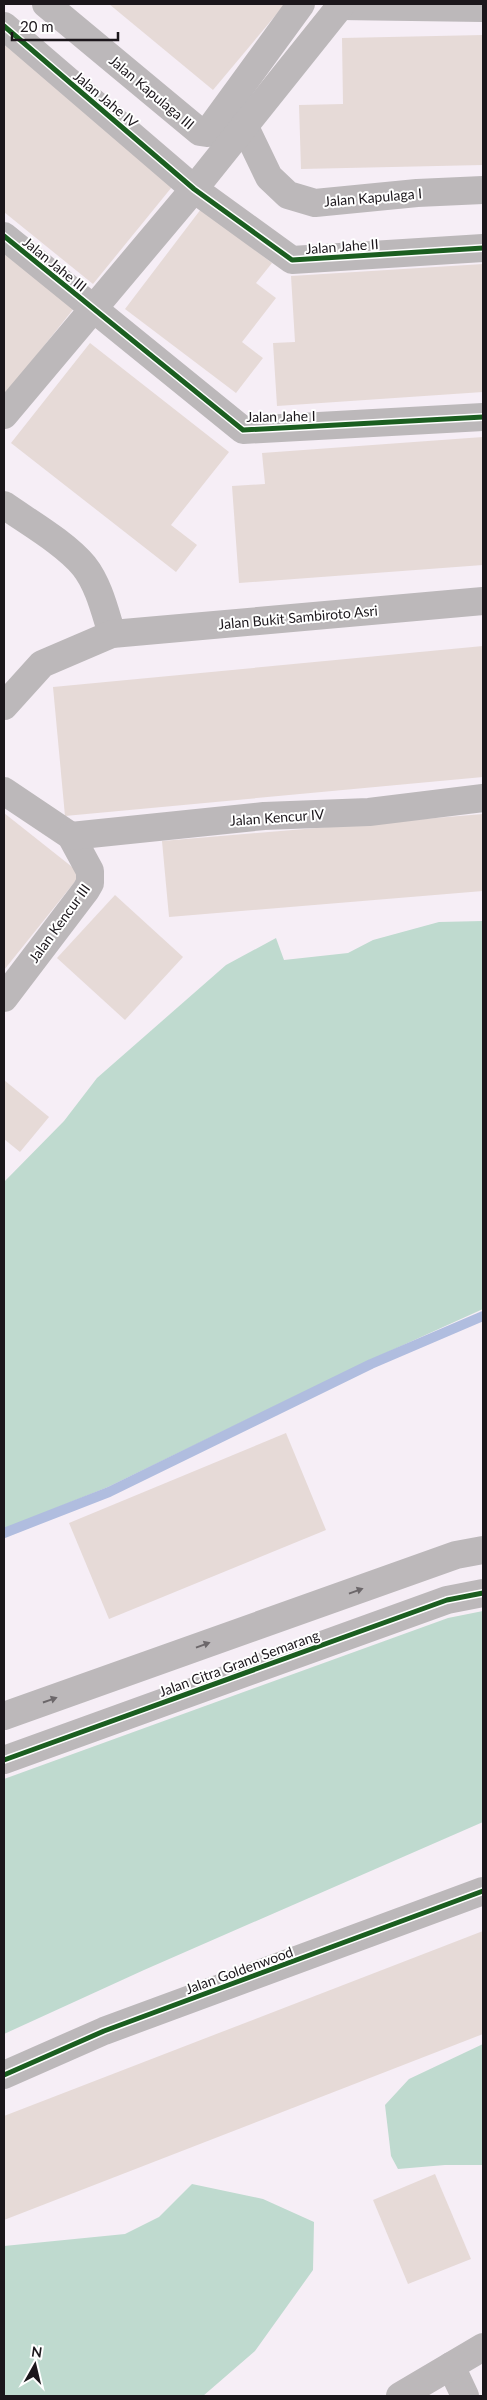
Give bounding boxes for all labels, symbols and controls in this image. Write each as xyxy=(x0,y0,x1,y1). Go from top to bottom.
scale bar xyxy=(12,10,119,42)
text: 20 m xyxy=(20,17,54,35)
street label: Jalan Kapulaga III xyxy=(106,51,198,133)
street label: Jalan Jahe IV xyxy=(70,67,142,131)
street label: Jalan Kapulaga I xyxy=(323,184,423,210)
street label: Jalan Jahe III xyxy=(20,233,90,295)
street label: Jalan Jahe II xyxy=(305,235,379,257)
street label: Jalan Jahe I xyxy=(246,407,316,425)
street label: Jalan Bukit Sambiroto Asri xyxy=(218,602,378,632)
street label: Jalan Kencur IV xyxy=(229,805,325,829)
street label: Jalan Kencur III xyxy=(25,880,93,966)
one-way arrow xyxy=(349,1587,364,1595)
street label: Jalan Citra Grand Semarang xyxy=(157,1626,321,1700)
one-way arrow xyxy=(196,1641,211,1649)
one-way arrow xyxy=(43,1696,58,1704)
street label: Jalan Goldenwood xyxy=(183,1943,295,1997)
north arrow xyxy=(10,2340,60,2390)
text: N xyxy=(30,2342,43,2361)

